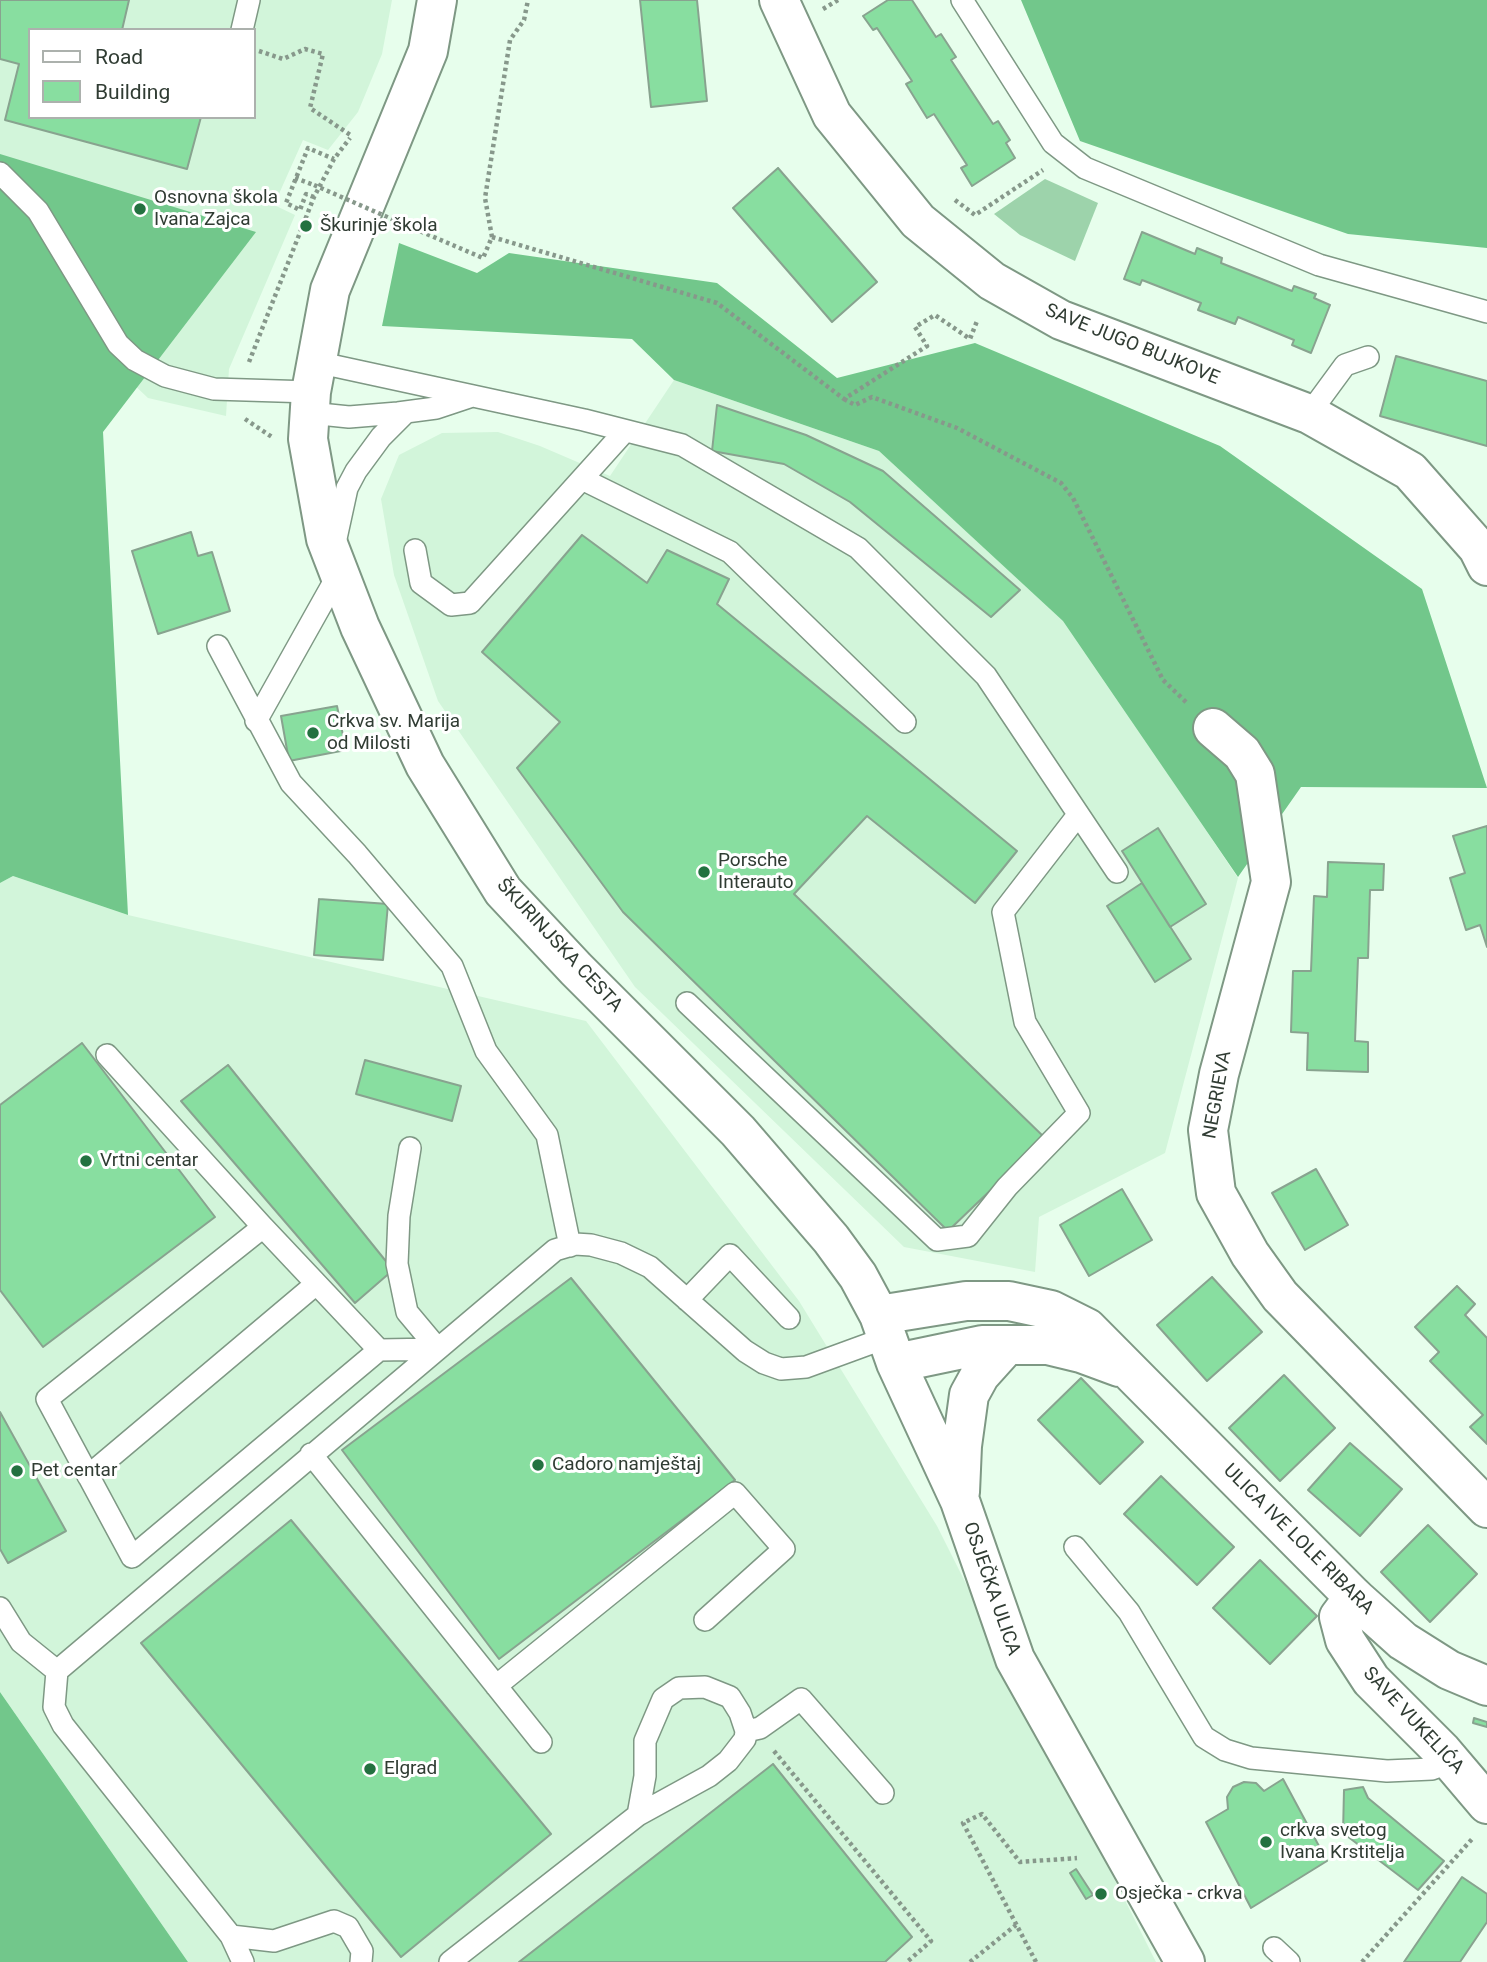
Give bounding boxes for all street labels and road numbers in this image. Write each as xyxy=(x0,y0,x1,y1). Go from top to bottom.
street label: SAVE JUGO BUJKOVE xyxy=(1041,300,1223,390)
street label: ŠKURINJSKA CESTA xyxy=(491,875,627,1017)
street label: NEGRIEVA xyxy=(1199,1049,1237,1141)
street label: ULICA IVE LOLE RIBARA xyxy=(1218,1460,1378,1620)
street label: OSJEČKA ULICA xyxy=(958,1519,1024,1659)
street label: SAVE VUKELIĆA xyxy=(1358,1663,1468,1779)

